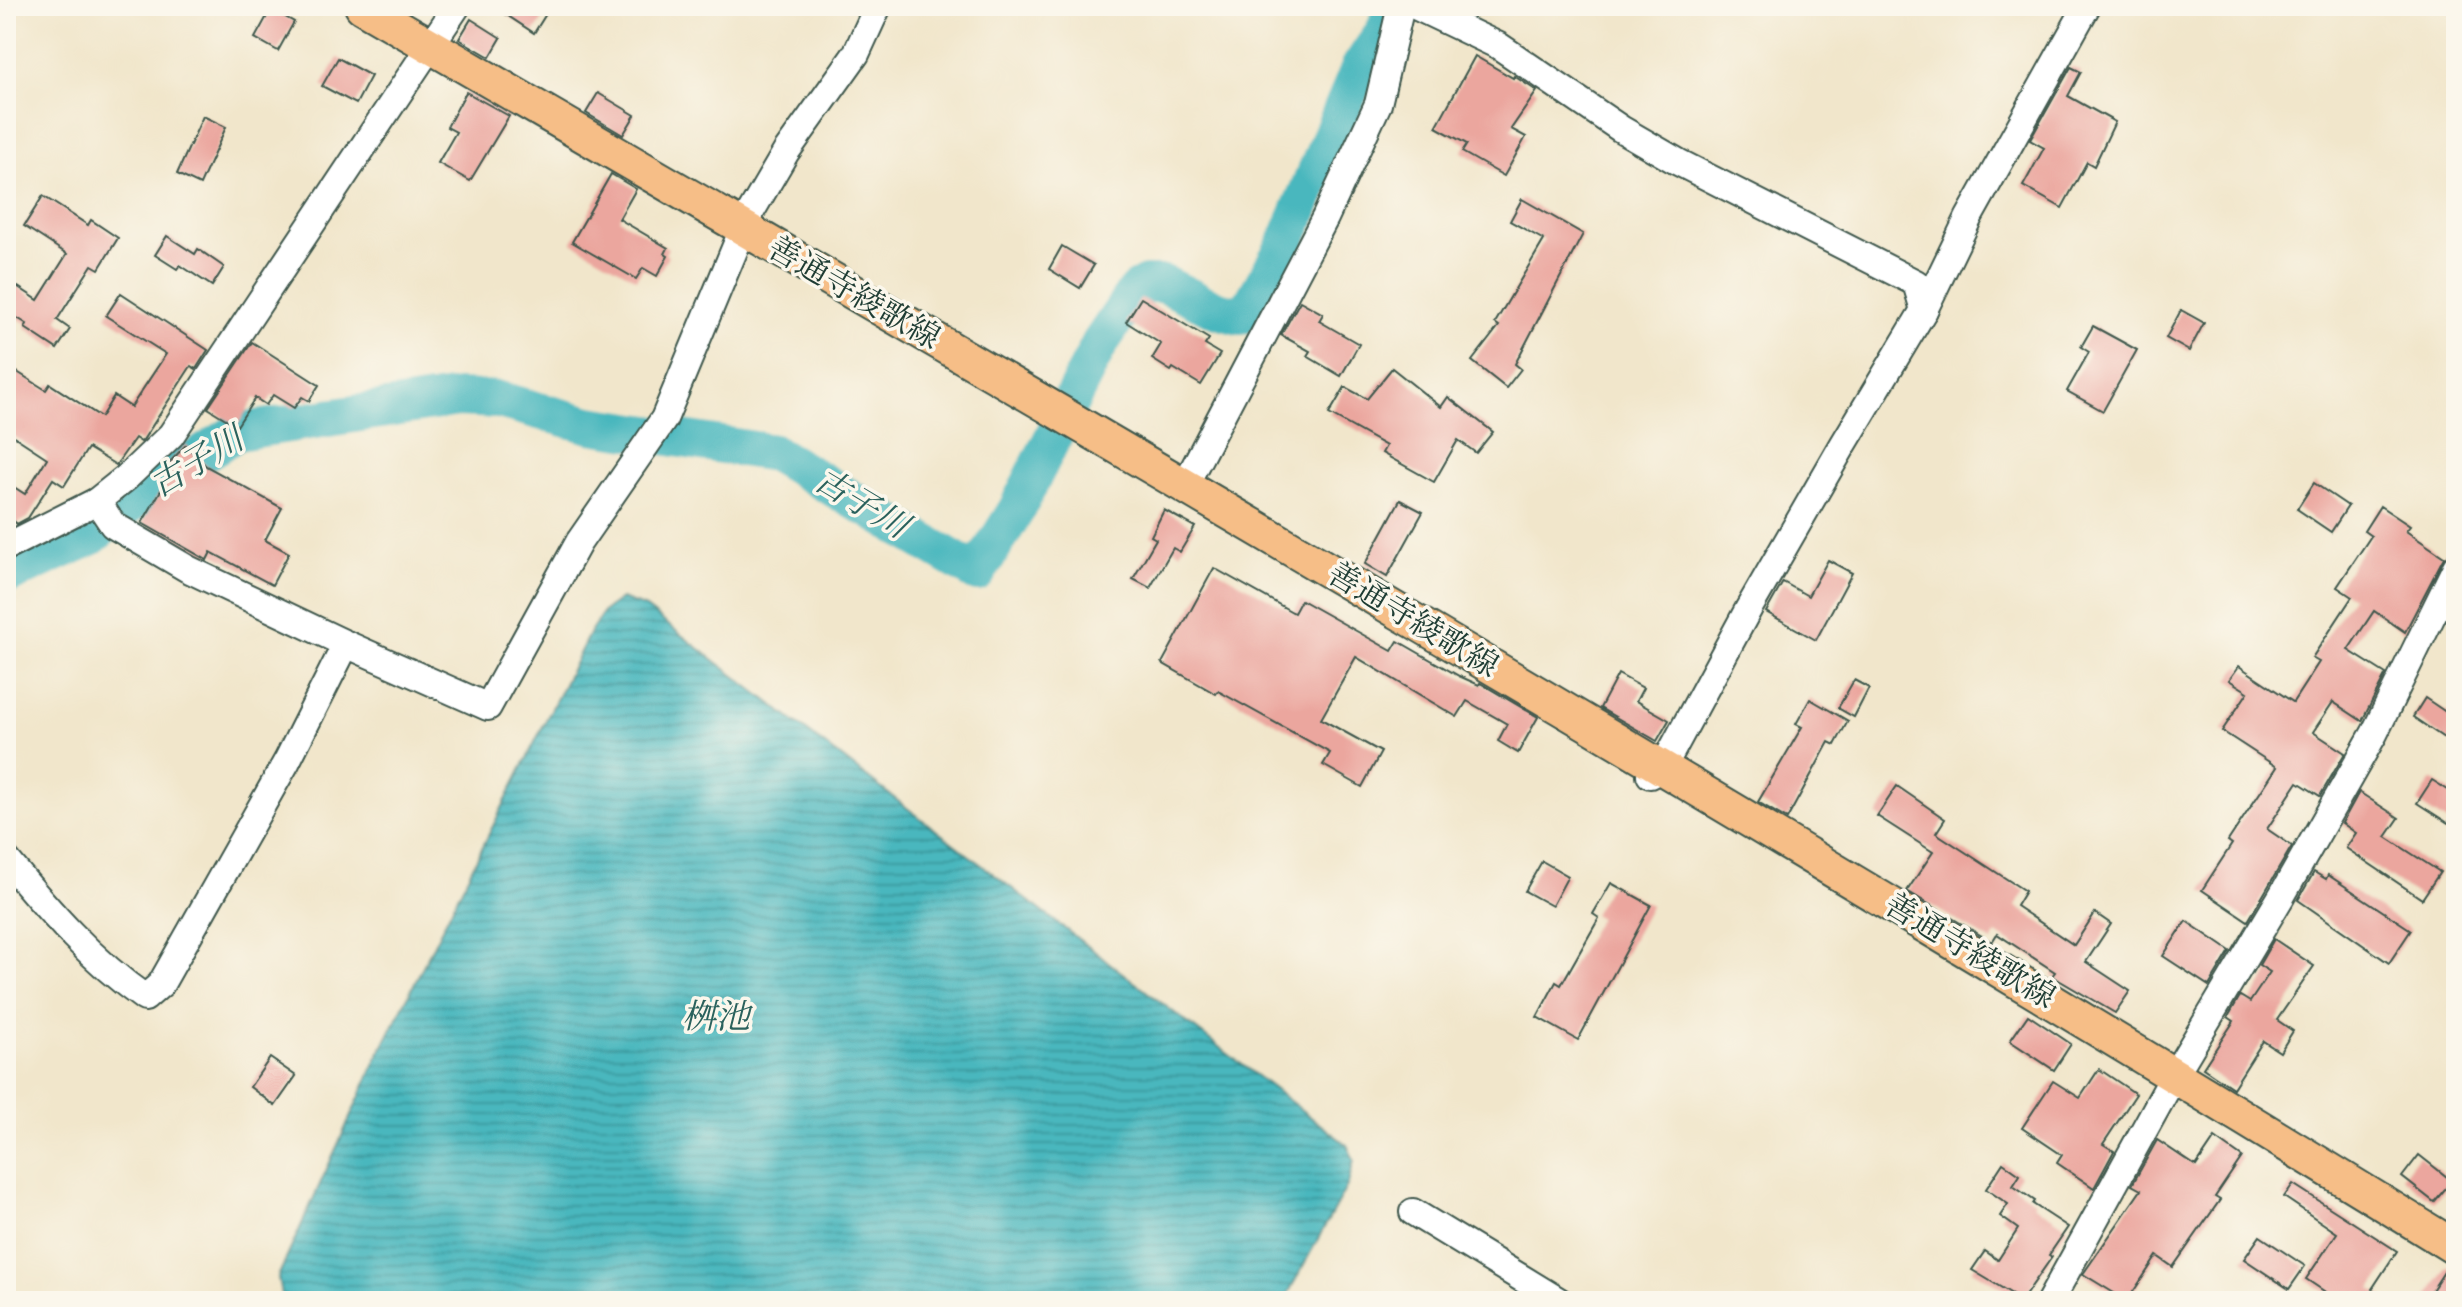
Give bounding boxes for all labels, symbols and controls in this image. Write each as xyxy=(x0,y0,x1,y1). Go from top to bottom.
street label: 善通寺綾歌線 xyxy=(761,228,947,358)
water label: 古子川 xyxy=(142,417,255,507)
water label: 古子川 xyxy=(806,460,919,550)
street label: 善通寺綾歌線 xyxy=(1320,553,1506,687)
street label: 善通寺綾歌線 xyxy=(1877,884,2063,1018)
water label: 桝池 xyxy=(682,997,754,1039)

